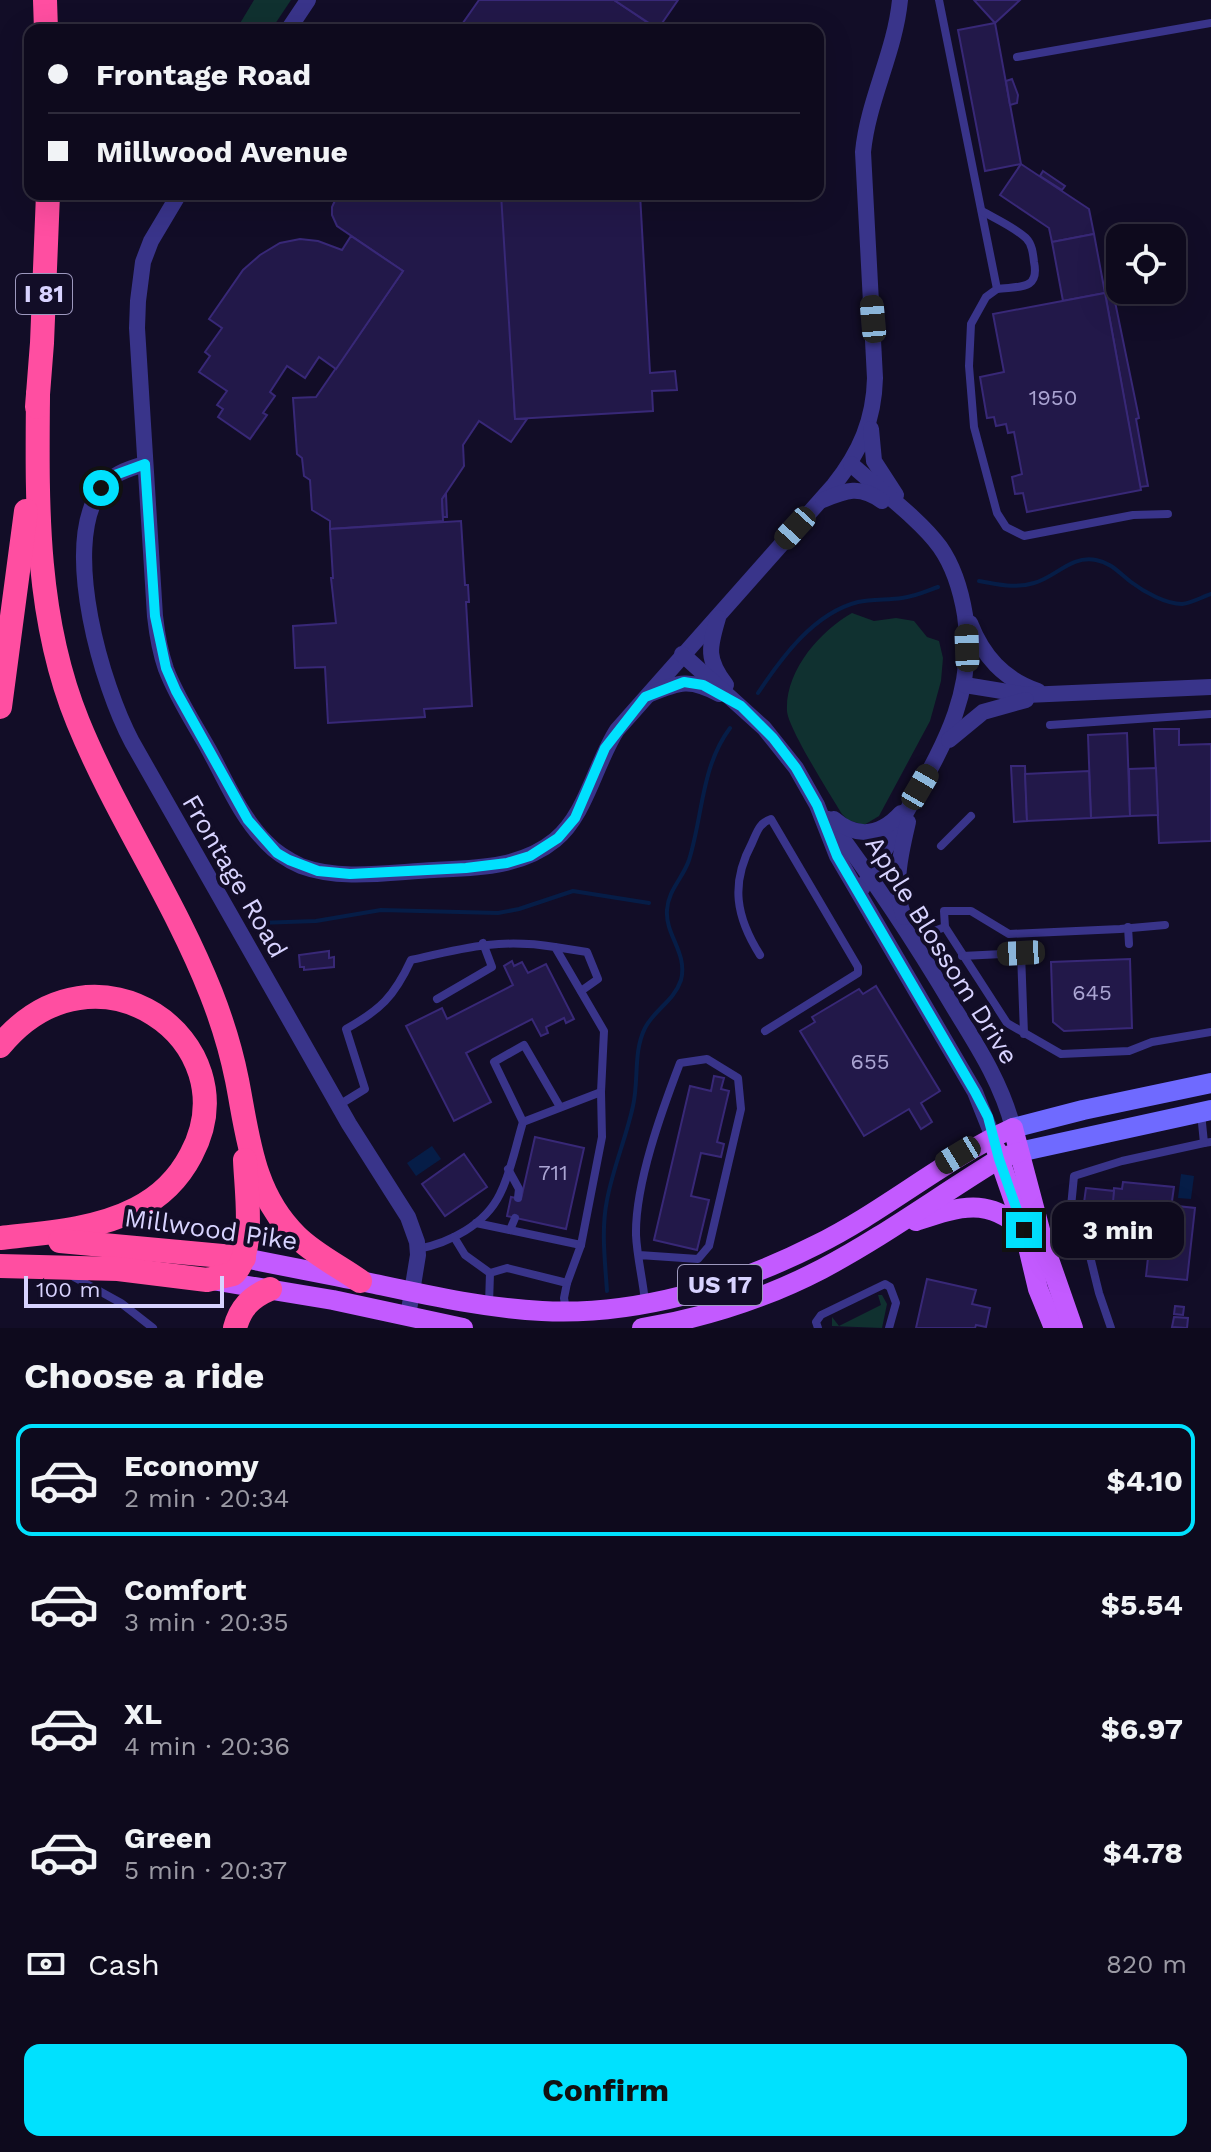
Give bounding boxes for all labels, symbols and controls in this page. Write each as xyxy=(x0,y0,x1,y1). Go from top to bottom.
text: Frontage Road xyxy=(96,57,311,92)
text: Millwood Avenue xyxy=(96,134,348,169)
map controls xyxy=(1106,224,1186,304)
button: locate xyxy=(1106,224,1186,304)
road number: I 81 xyxy=(16,274,72,314)
car xyxy=(859,294,887,344)
house number: 1950 xyxy=(1029,385,1077,410)
route start xyxy=(83,470,119,506)
car xyxy=(770,502,820,554)
car xyxy=(954,624,980,672)
car xyxy=(898,760,942,814)
street label: Frontage Road xyxy=(176,789,294,963)
street label: Apple Blossom Drive xyxy=(859,830,1025,1070)
car xyxy=(996,940,1046,966)
house number: 645 xyxy=(1072,980,1112,1005)
house number: 655 xyxy=(851,1049,889,1074)
car xyxy=(931,1132,985,1178)
house number: 711 xyxy=(538,1160,568,1185)
street label: Millwood Pike xyxy=(123,1202,299,1256)
callout: 3 min xyxy=(1052,1202,1184,1258)
route end xyxy=(1006,1212,1042,1248)
text: 3 min xyxy=(1082,1215,1154,1245)
road number: US 17 xyxy=(678,1265,762,1305)
scale bar xyxy=(24,1272,224,1308)
text: 100 m xyxy=(36,1277,100,1302)
text: Choose a ride xyxy=(24,1355,264,1397)
icon: car xyxy=(28,1444,100,1516)
text: Economy xyxy=(124,1448,259,1483)
text: $4.10 xyxy=(1107,1463,1183,1498)
text: 2 min · 20:34 xyxy=(124,1483,290,1513)
icon: car xyxy=(28,1568,100,1640)
text: Comfort xyxy=(124,1572,246,1607)
text: $5.54 xyxy=(1101,1587,1183,1622)
text: 3 min · 20:35 xyxy=(124,1607,289,1637)
icon: car xyxy=(28,1692,100,1764)
text: XL xyxy=(124,1696,162,1731)
text: $6.97 xyxy=(1101,1711,1183,1746)
text: 4 min · 20:36 xyxy=(124,1731,290,1761)
icon: car xyxy=(28,1816,100,1888)
text: Green xyxy=(124,1820,212,1855)
text: $4.78 xyxy=(1103,1835,1183,1870)
text: 5 min · 20:37 xyxy=(124,1855,287,1885)
icon: cash xyxy=(24,1942,68,1986)
text: Cash xyxy=(88,1947,160,1982)
text: 820 m xyxy=(1106,1949,1187,1979)
button: Confirm xyxy=(24,2044,1187,2136)

